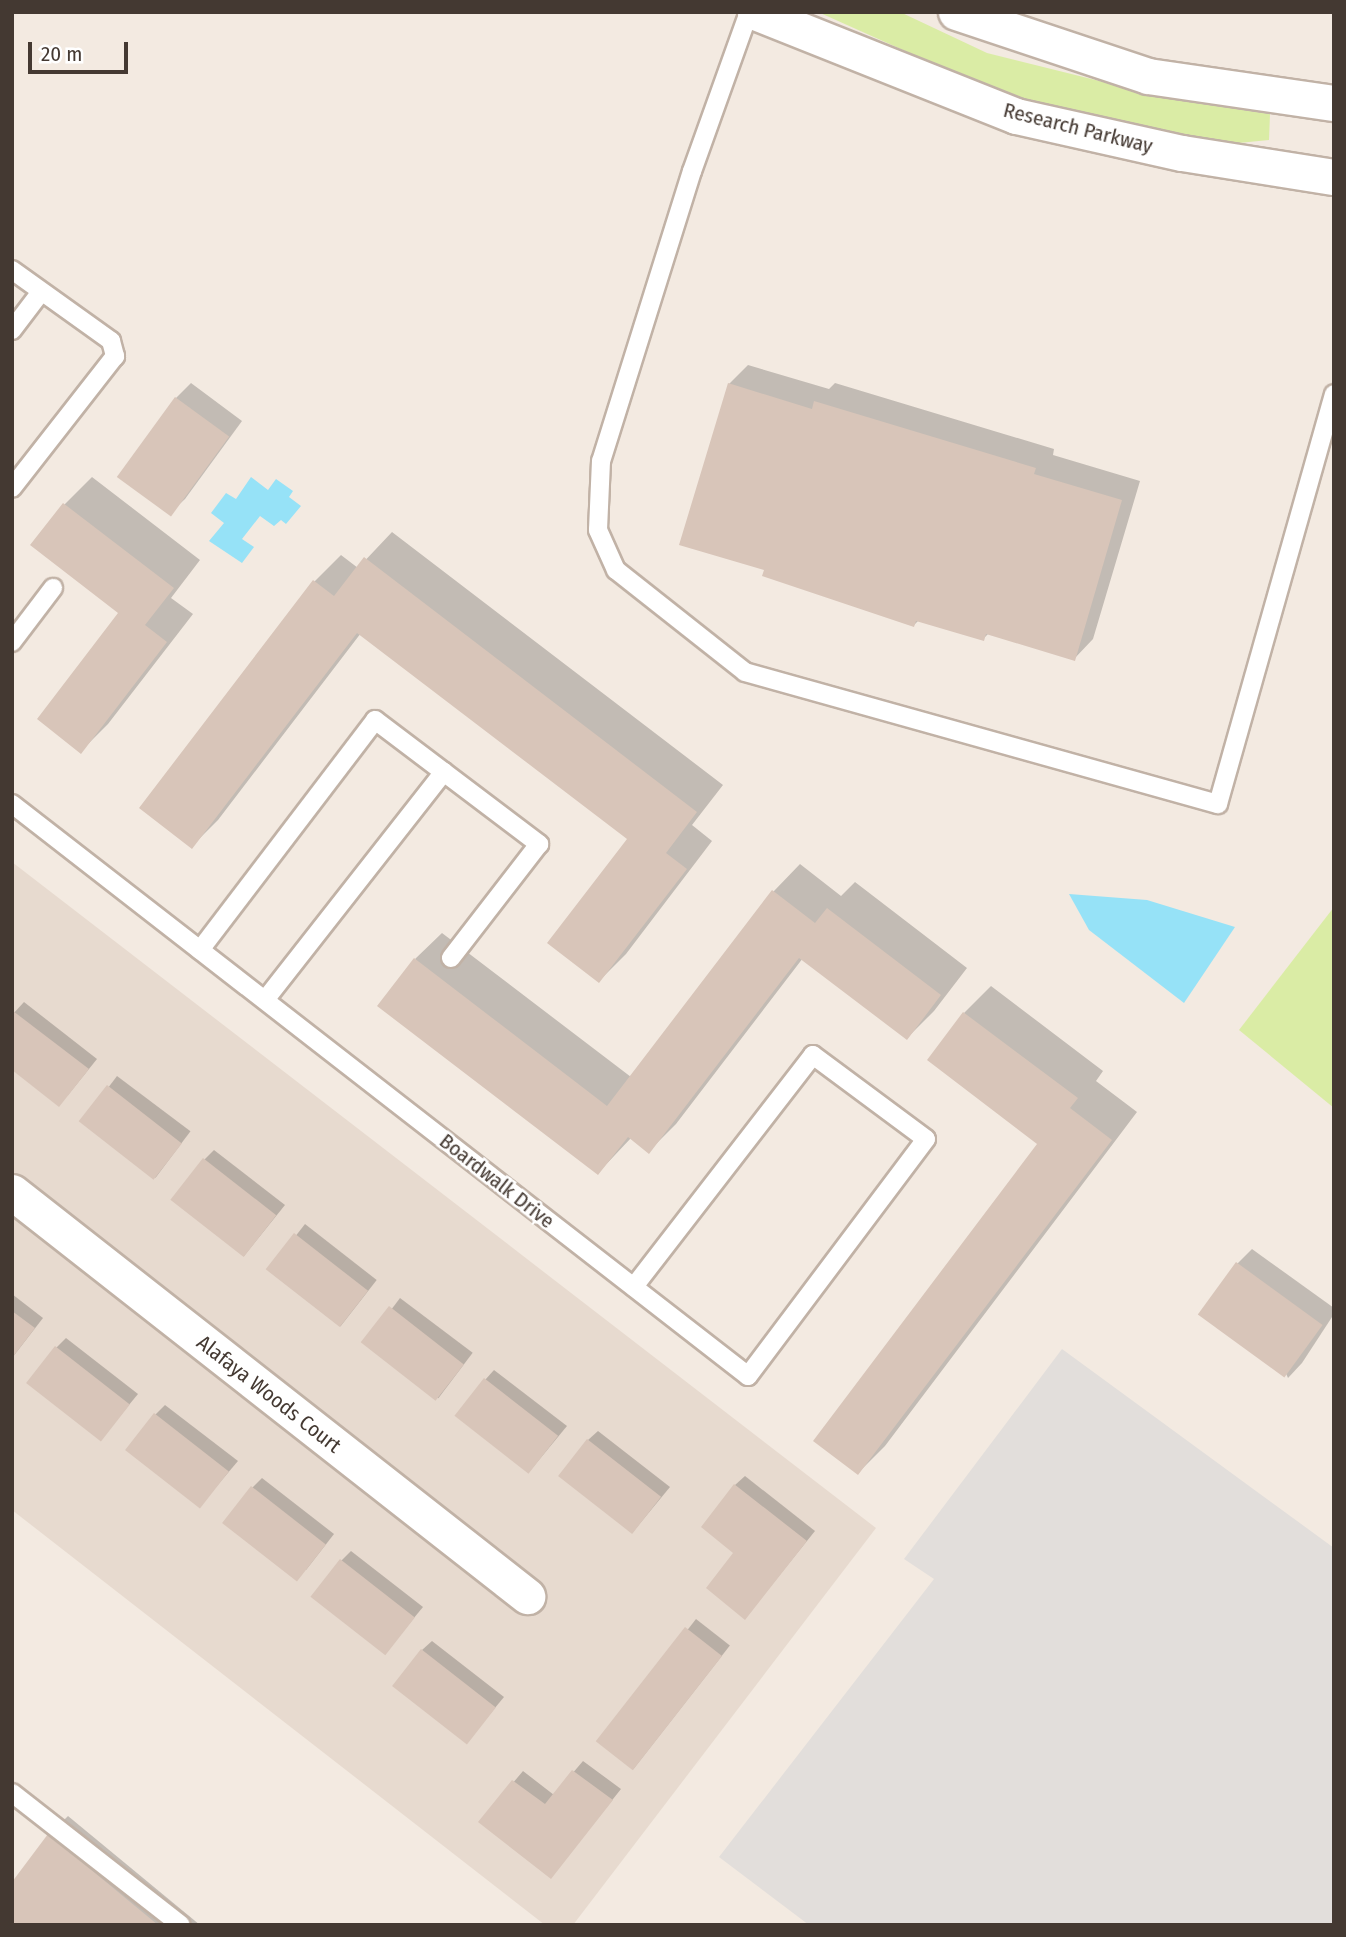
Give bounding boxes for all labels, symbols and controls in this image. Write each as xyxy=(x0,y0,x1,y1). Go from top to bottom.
scale bar xyxy=(32,28,131,72)
text: 20 m xyxy=(41,41,82,67)
street label: Research Parkway xyxy=(1001,97,1155,159)
street label: Boardwalk Drive xyxy=(435,1128,559,1234)
street label: Alafaya Woods Court xyxy=(192,1330,346,1458)

